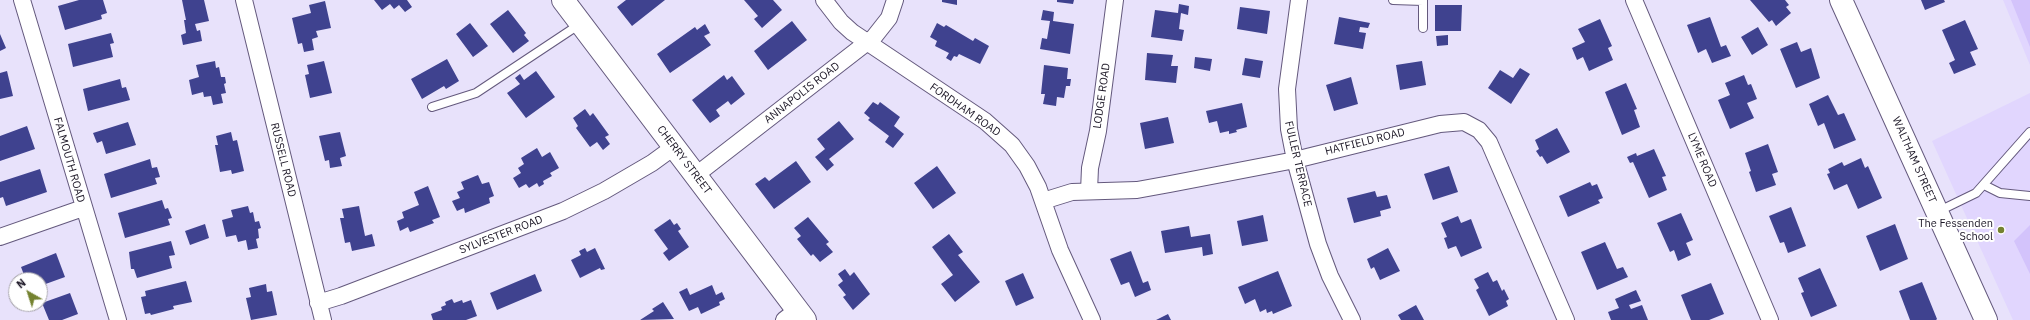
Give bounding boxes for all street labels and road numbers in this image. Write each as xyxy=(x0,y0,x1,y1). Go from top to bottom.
street label: ANNAPOLIS ROAD xyxy=(762,59,842,127)
street label: LODGE ROAD xyxy=(1091,62,1113,130)
street label: FORDHAM ROAD xyxy=(927,81,1003,139)
street label: WALTHAM STREET xyxy=(1889,115,1939,205)
street label: FALMOUTH ROAD xyxy=(51,116,87,204)
street label: FULLER TERRACE xyxy=(1282,120,1314,208)
street label: RUSSELL ROAD xyxy=(267,122,299,198)
street label: CHERRY STREET xyxy=(654,123,714,197)
street label: HATFIELD ROAD xyxy=(1324,126,1406,158)
street label: LYME ROAD xyxy=(1685,131,1719,189)
street label: SYLVESTER ROAD xyxy=(457,213,545,257)

